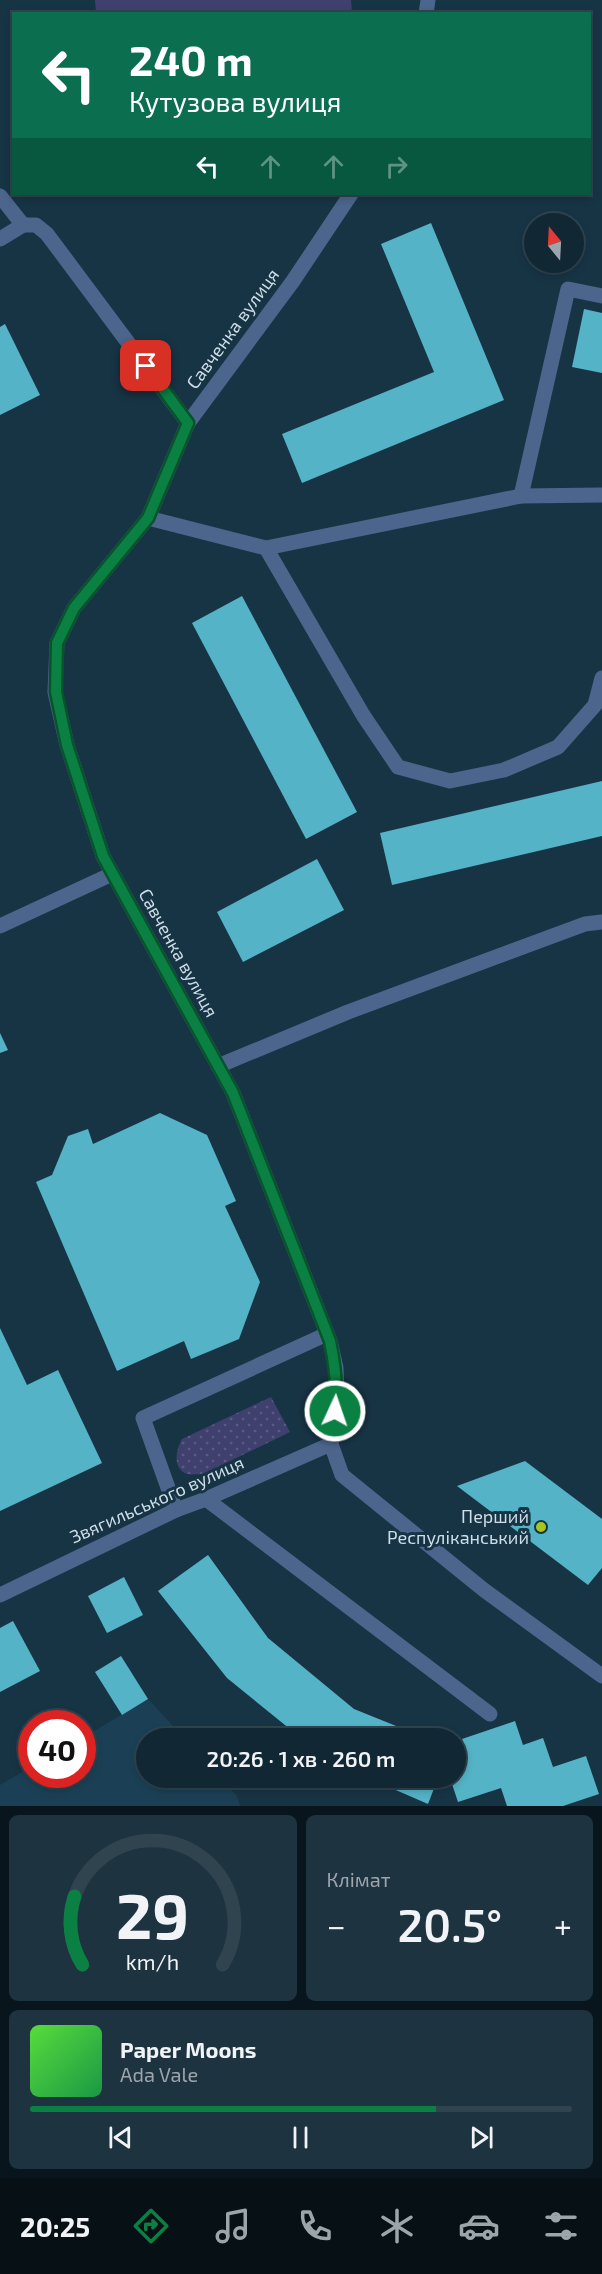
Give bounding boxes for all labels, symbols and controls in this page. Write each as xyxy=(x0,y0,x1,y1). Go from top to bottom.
text: 240 m xyxy=(129,34,253,84)
icon: left xyxy=(30,36,108,114)
text: Кутузова вулиця xyxy=(129,85,341,117)
icon: left xyxy=(191,150,224,183)
icon: ahead xyxy=(254,150,287,183)
icon: ahead xyxy=(317,150,350,183)
icon: right xyxy=(380,150,413,183)
north arrow xyxy=(524,213,584,273)
map controls xyxy=(524,213,584,273)
street label: Савченка вулиця xyxy=(181,264,283,393)
pin xyxy=(120,340,171,391)
icon: arrive xyxy=(129,349,162,382)
street label: Савченка вулиця xyxy=(134,884,223,1021)
position arrow xyxy=(303,1379,367,1443)
street label: Звягильського вулиця xyxy=(66,1451,247,1547)
place label: Перший Респуліканський xyxy=(387,1505,529,1548)
marker: Перший Респуліканський xyxy=(534,1520,548,1534)
speed limit sign: 40 xyxy=(18,1710,96,1788)
text: 20:26 · 1 хв · 260 m xyxy=(207,1745,395,1771)
text: Клімат xyxy=(327,1867,391,1891)
text: 29 xyxy=(116,1877,189,1952)
text: 20.5° xyxy=(397,1897,502,1951)
text: − xyxy=(327,1905,346,1945)
text: + xyxy=(554,1905,572,1945)
text: km/h xyxy=(126,1949,179,1974)
text: Paper Moons xyxy=(120,2036,256,2062)
text: Ada Vale xyxy=(120,2062,198,2086)
icon: previous xyxy=(104,2121,137,2154)
icon: pause xyxy=(284,2121,317,2154)
icon: next xyxy=(465,2121,498,2154)
icon: directions xyxy=(130,2205,172,2247)
icon: music xyxy=(212,2205,254,2247)
icon: phone xyxy=(294,2205,336,2247)
icon: climate xyxy=(376,2205,418,2247)
icon: car xyxy=(458,2205,500,2247)
icon: filters xyxy=(540,2205,582,2247)
text: 20:25 xyxy=(20,2210,90,2242)

